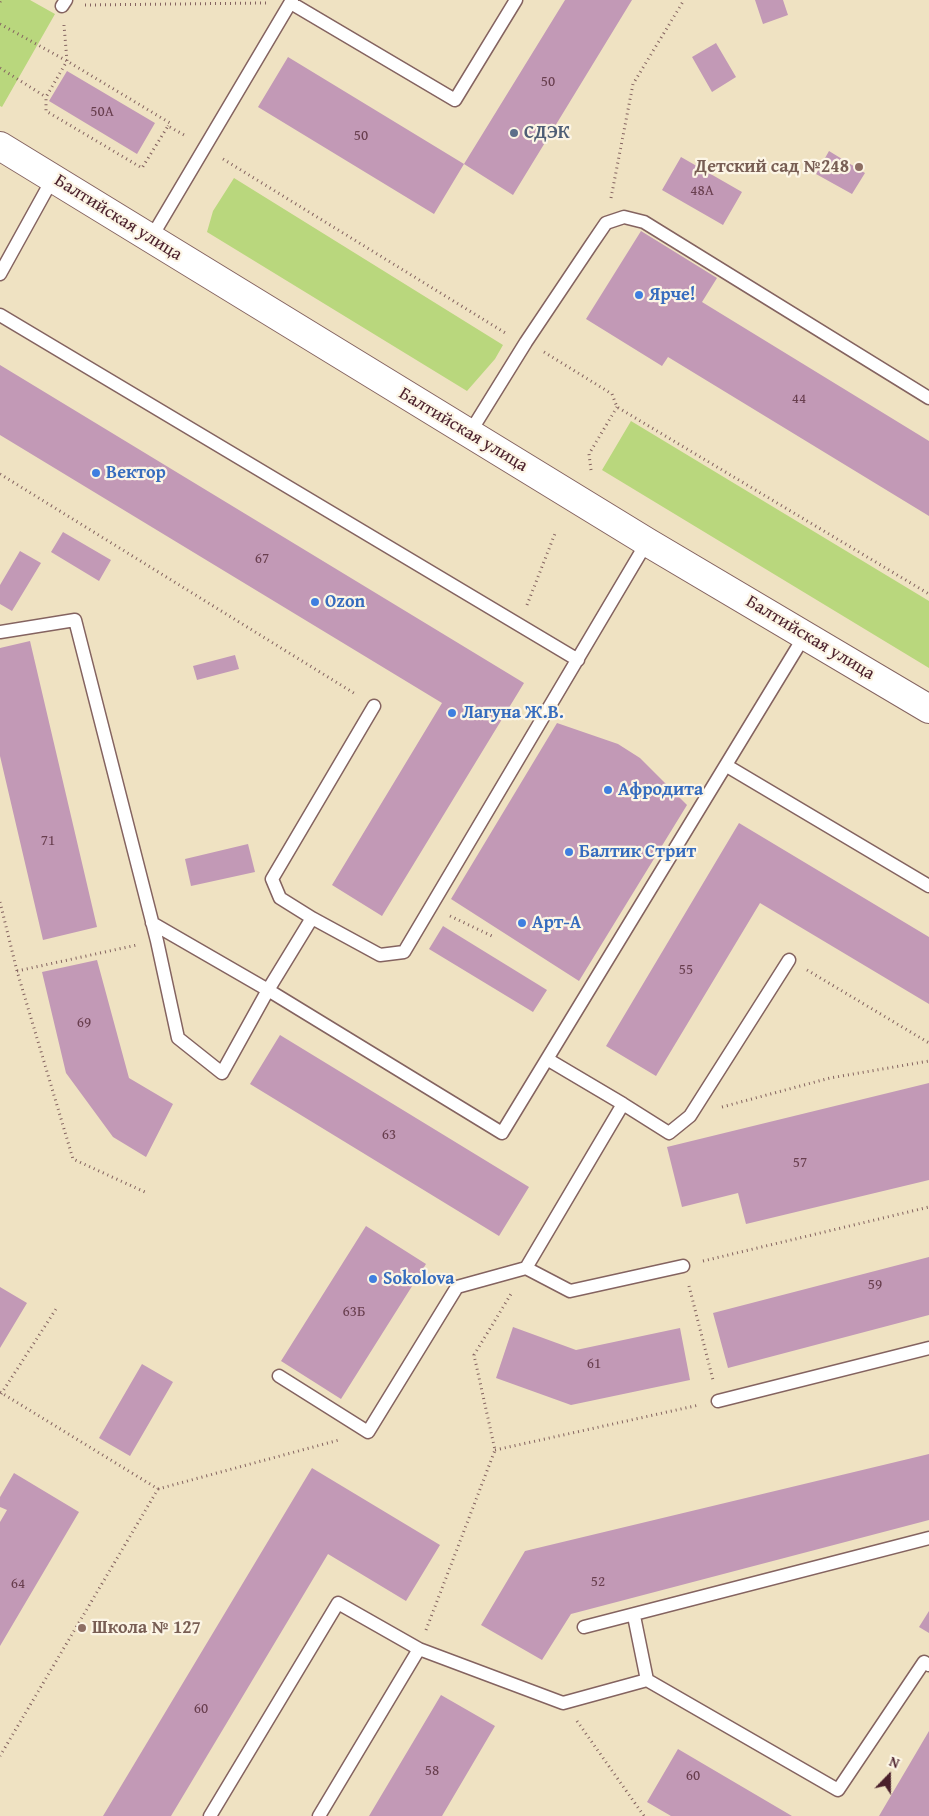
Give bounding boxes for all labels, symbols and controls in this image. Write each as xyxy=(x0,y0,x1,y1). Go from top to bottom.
house number: 50 xyxy=(541,73,555,91)
house number: 50А xyxy=(90,103,114,121)
place label: СДЭК xyxy=(524,122,570,144)
house number: 50 xyxy=(354,127,368,145)
marker: СДЭК xyxy=(508,127,520,139)
place label: Детский сад №248 xyxy=(695,156,849,178)
marker: Детский сад №248 xyxy=(853,161,865,173)
street label: Балтийская улица xyxy=(50,170,186,266)
house number: 48А xyxy=(690,182,714,200)
place label: Ярче! xyxy=(649,284,696,306)
marker: Ярче! xyxy=(633,289,645,301)
street label: Балтийская улица xyxy=(395,383,531,477)
house number: 44 xyxy=(792,390,806,408)
place label: Вектор xyxy=(106,462,166,484)
marker: Вектор xyxy=(90,467,102,479)
house number: 67 xyxy=(255,550,269,568)
place label: Ozon xyxy=(325,591,365,613)
street label: Балтийская улица xyxy=(742,591,878,685)
marker: Ozon xyxy=(309,596,321,608)
place label: Лагуна Ж.В. xyxy=(462,702,564,724)
marker: Лагуна Ж.В. xyxy=(446,707,458,719)
place label: Афродита xyxy=(618,779,703,801)
marker: Афродита xyxy=(602,784,614,796)
house number: 71 xyxy=(41,832,55,850)
place label: Балтик Стрит xyxy=(579,841,696,863)
marker: Балтик Стрит xyxy=(563,846,575,858)
place label: Арт-А xyxy=(532,912,581,934)
marker: Арт-А xyxy=(516,917,528,929)
house number: 55 xyxy=(679,961,693,979)
house number: 69 xyxy=(77,1014,91,1032)
house number: 63 xyxy=(382,1126,396,1144)
house number: 57 xyxy=(793,1154,807,1172)
place label: Sokolova xyxy=(383,1268,454,1290)
marker: Sokolova xyxy=(367,1273,379,1285)
house number: 59 xyxy=(868,1276,882,1294)
house number: 63Б xyxy=(343,1303,365,1321)
house number: 61 xyxy=(587,1355,601,1373)
house number: 52 xyxy=(591,1573,605,1591)
house number: 64 xyxy=(11,1575,25,1593)
place label: Школа № 127 xyxy=(92,1617,201,1639)
marker: Школа № 127 xyxy=(76,1622,88,1634)
house number: 60 xyxy=(194,1700,208,1718)
north arrow xyxy=(864,1751,914,1801)
text: N xyxy=(887,1751,903,1773)
house number: 58 xyxy=(425,1762,439,1780)
house number: 60 xyxy=(686,1767,700,1785)

